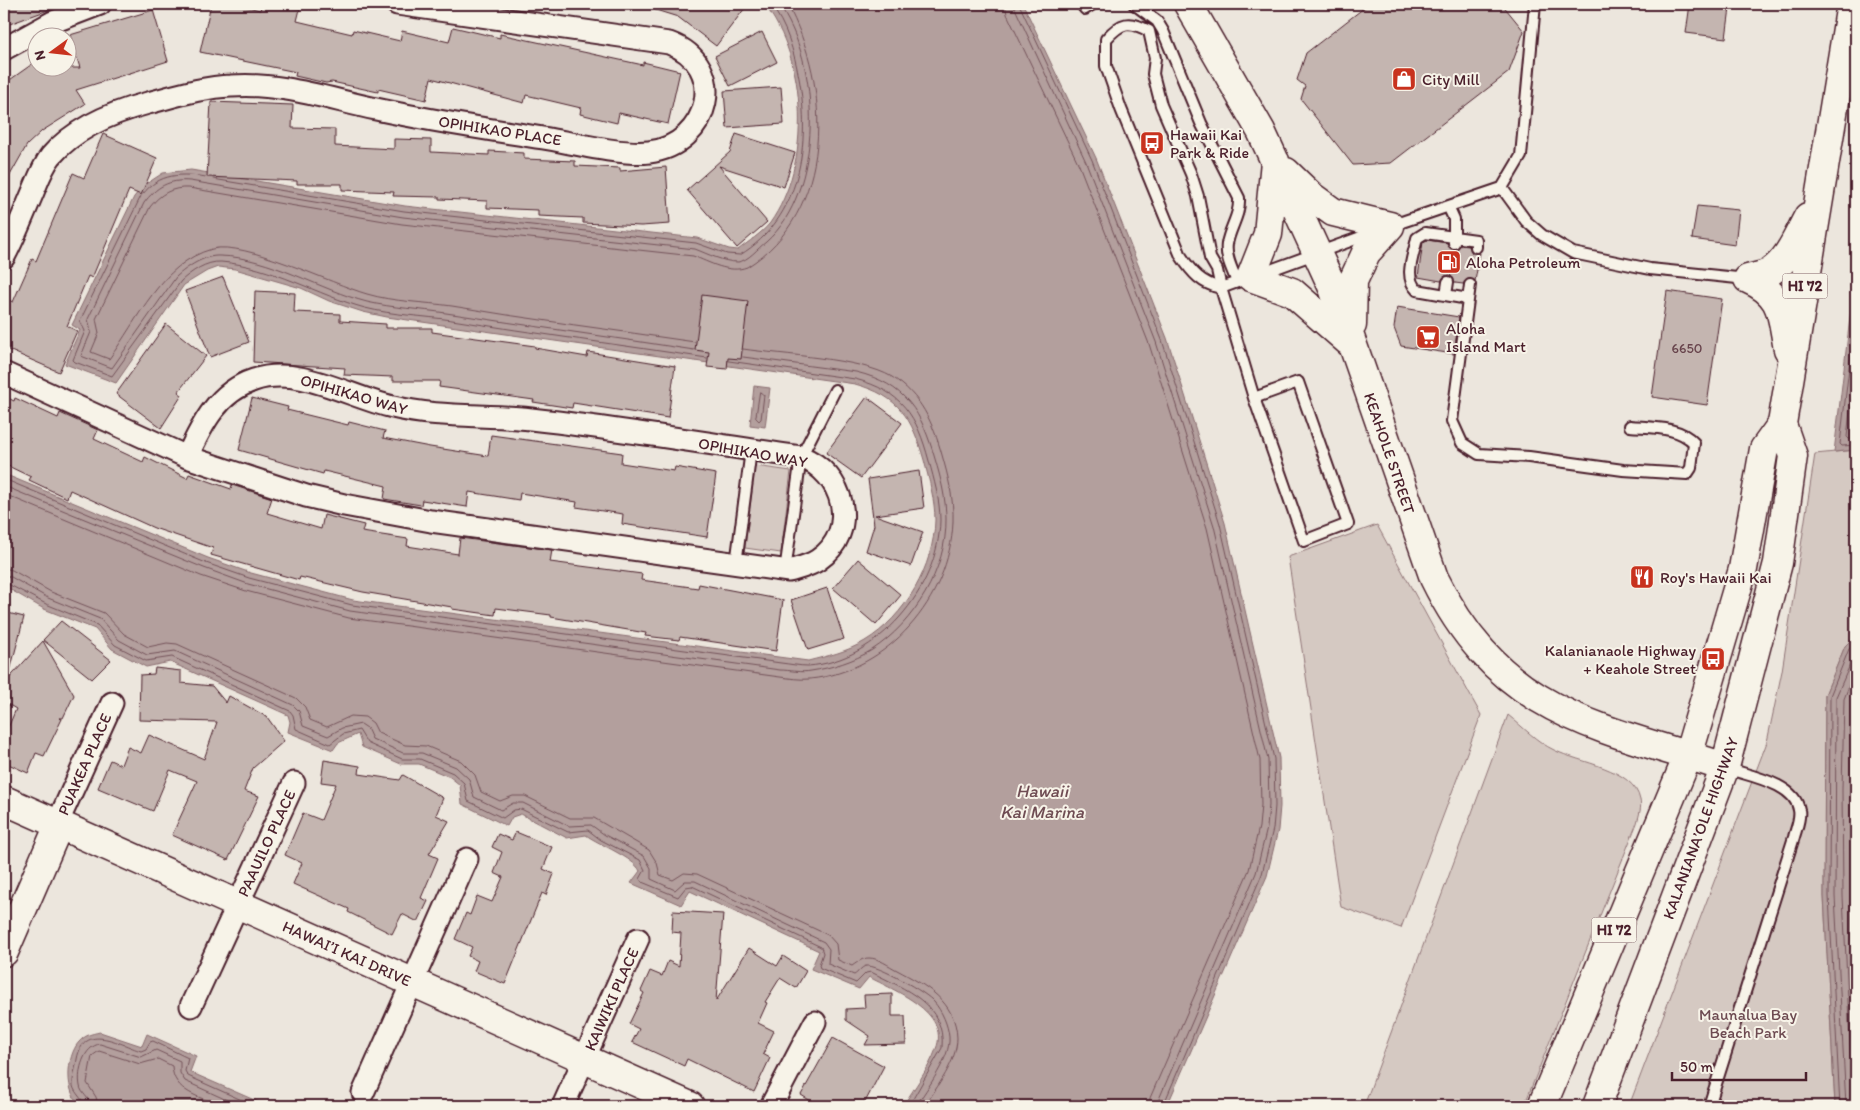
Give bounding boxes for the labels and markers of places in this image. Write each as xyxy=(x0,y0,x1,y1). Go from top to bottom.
shop icon: City Mill xyxy=(1391,66,1417,92)
place label: City Mill xyxy=(1422,70,1480,89)
place label: Hawaii Kai Park & Ride xyxy=(1170,125,1249,162)
bus stop icon: Hawaii Kai Park & Ride xyxy=(1139,130,1165,156)
fuel station icon: Aloha Petroleum xyxy=(1436,249,1462,275)
place label: Aloha Petroleum xyxy=(1466,253,1581,272)
place label: Aloha Island Mart xyxy=(1446,319,1526,356)
supermarket icon: Aloha Island Mart xyxy=(1415,324,1441,350)
restaurant icon: Roy's Hawaii Kai xyxy=(1629,564,1655,590)
place label: Roy's Hawaii Kai xyxy=(1660,568,1772,587)
place label: Kalanianaole Highway + Keahole Street xyxy=(1545,641,1696,678)
bus stop icon: Kalanianaole Highway + Keahole Street xyxy=(1700,646,1726,672)

